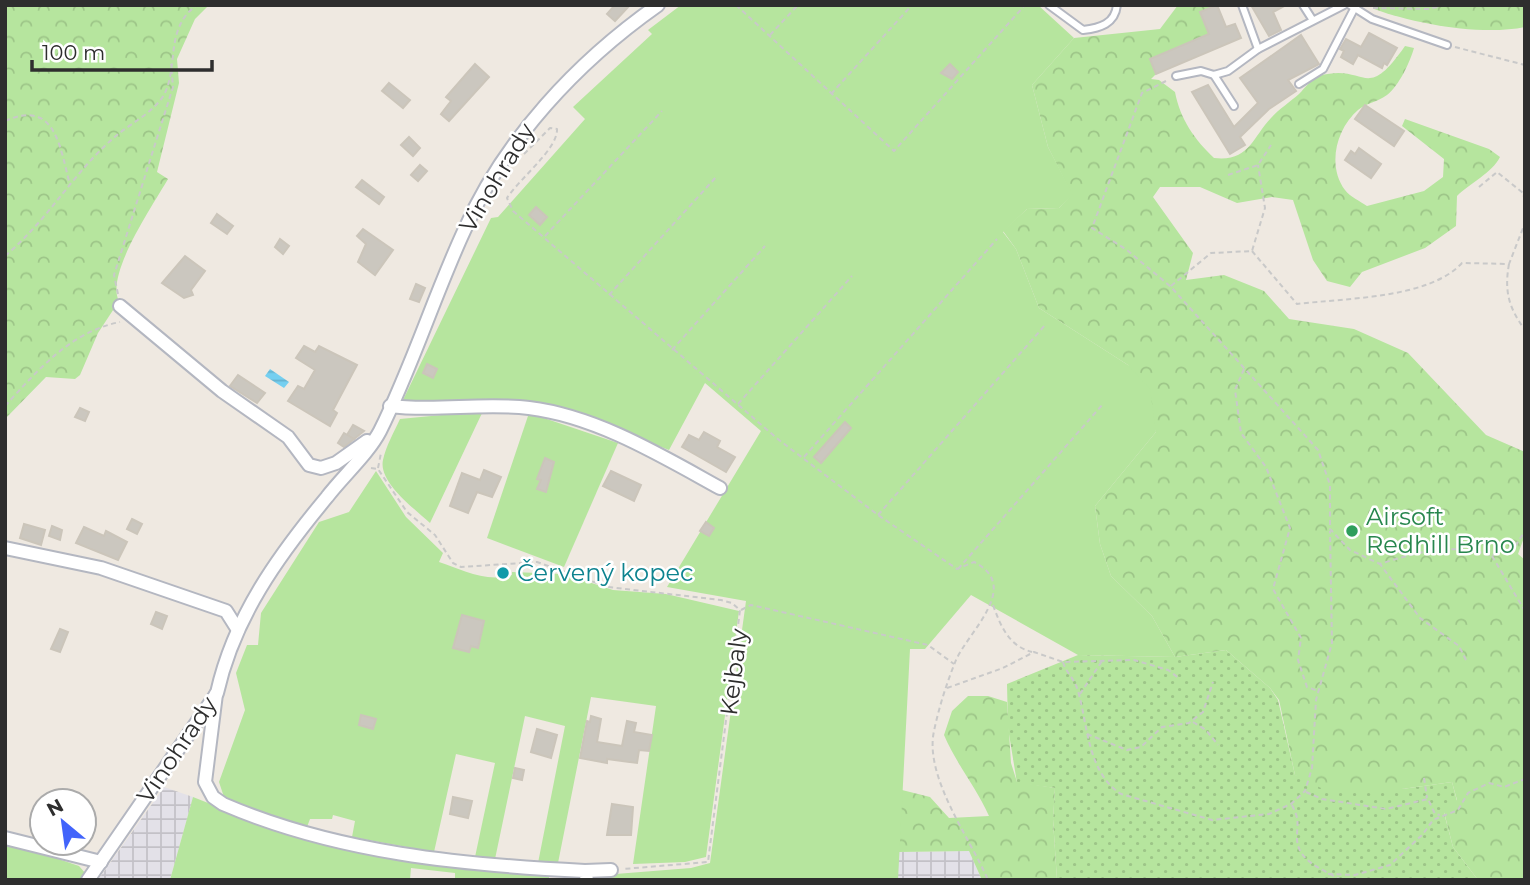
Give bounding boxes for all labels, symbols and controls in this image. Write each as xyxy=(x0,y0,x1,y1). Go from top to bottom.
scale bar xyxy=(32,28,212,72)
text: 100 m xyxy=(42,40,105,65)
street label: Vinohrady xyxy=(453,118,540,238)
place label: Airsoft Redhill Brno xyxy=(1366,502,1515,559)
marker: Airsoft Redhill Brno xyxy=(1344,523,1360,539)
place label: Červený kopec xyxy=(517,558,693,587)
marker: Červený kopec xyxy=(495,565,511,581)
street label: Kejbaly xyxy=(714,627,753,717)
street label: Vinohrady xyxy=(130,691,223,809)
north arrow xyxy=(28,787,98,857)
text: N xyxy=(43,794,67,821)

